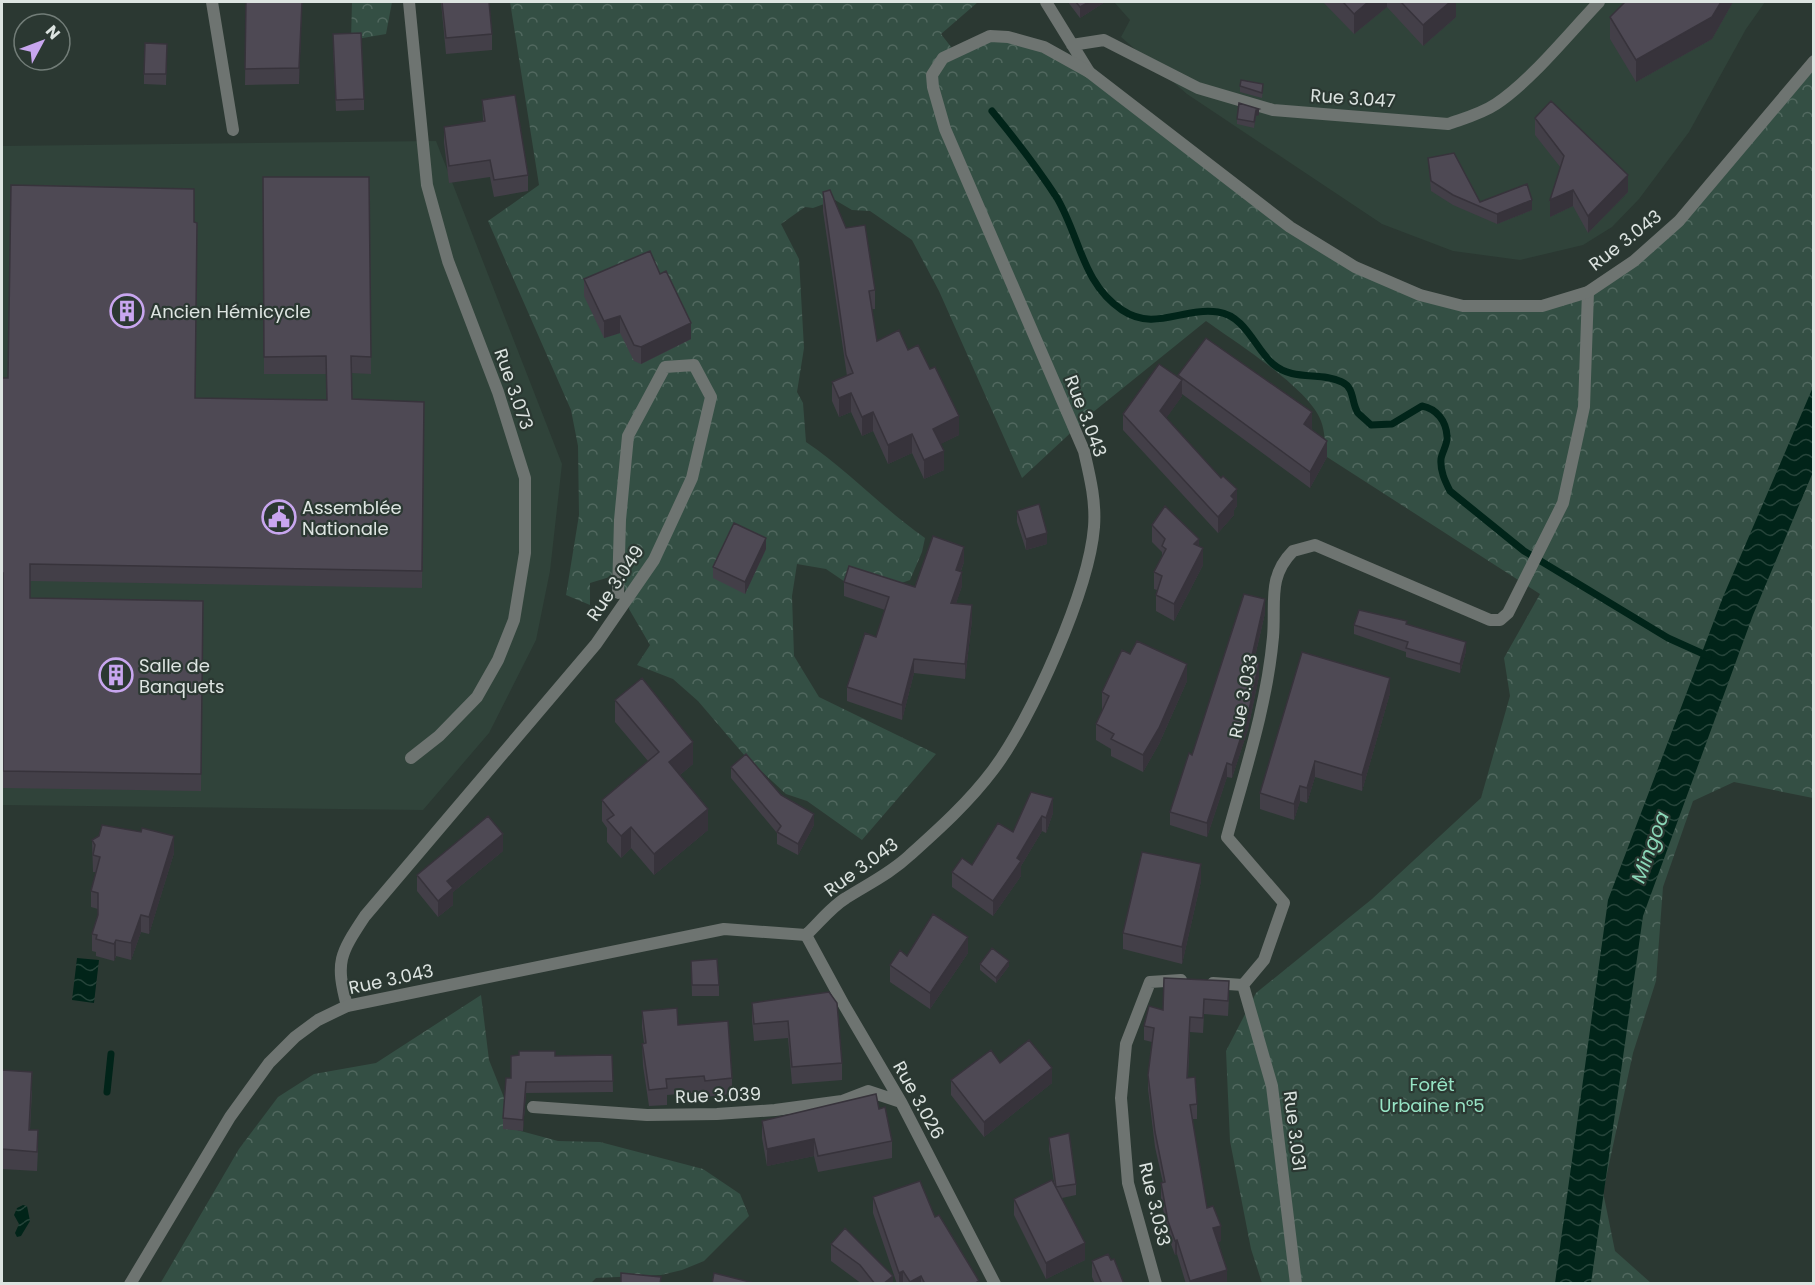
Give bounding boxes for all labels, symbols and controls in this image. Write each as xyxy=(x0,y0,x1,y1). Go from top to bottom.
north arrow xyxy=(12,12,72,72)
text: N xyxy=(40,20,66,45)
street label: Rue 3.047 xyxy=(1310,83,1397,113)
street label: Rue 3.043 xyxy=(1583,204,1667,276)
building icon: Ancien Hémicycle xyxy=(109,293,145,329)
place label: Ancien Hémicycle xyxy=(150,299,311,324)
street label: Rue 3.073 xyxy=(488,345,540,433)
street label: Rue 3.043 xyxy=(1059,371,1113,461)
place label: Assemblée Nationale xyxy=(302,495,402,541)
public building icon: Assemblée Nationale xyxy=(261,499,297,535)
street label: Rue 3.049 xyxy=(580,540,650,626)
street label: Rue 3.033 xyxy=(1223,652,1263,740)
place label: Salle de Banquets xyxy=(139,653,225,699)
building icon: Salle de Banquets xyxy=(98,657,134,693)
water label: Mingoa xyxy=(1624,807,1676,887)
street label: Rue 3.043 xyxy=(819,832,903,902)
street label: Rue 3.043 xyxy=(346,958,436,1000)
street label: Rue 3.026 xyxy=(887,1056,951,1144)
park label: Forêt Urbaine n°5 xyxy=(1379,1072,1485,1118)
street label: Rue 3.039 xyxy=(675,1081,761,1109)
street label: Rue 3.031 xyxy=(1278,1090,1312,1172)
street label: Rue 3.033 xyxy=(1133,1160,1177,1248)

